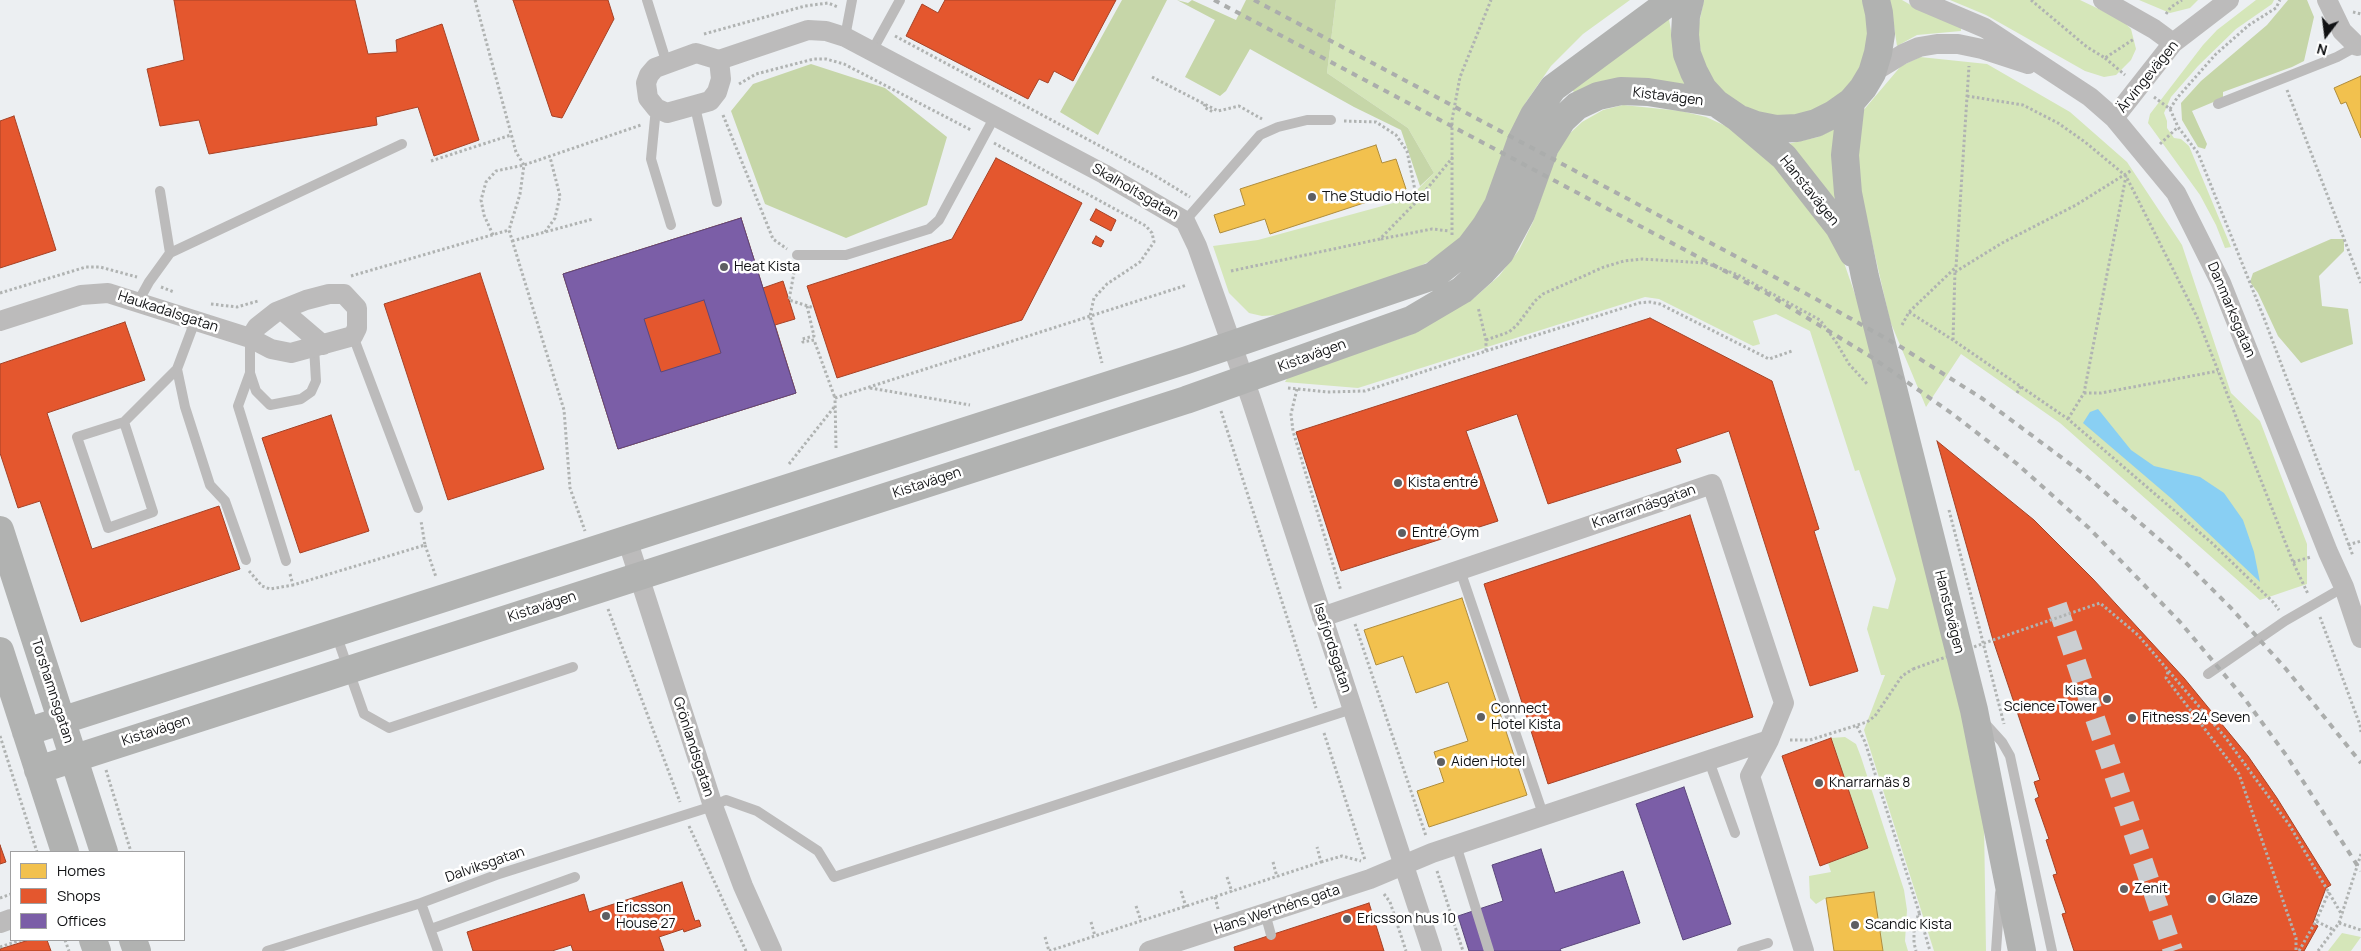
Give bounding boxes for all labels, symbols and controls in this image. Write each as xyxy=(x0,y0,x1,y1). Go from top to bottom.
north arrow xyxy=(2301,10,2351,60)
street label: Ärvingevägen xyxy=(2114,38,2182,116)
text: N xyxy=(2315,39,2329,60)
street label: Kistavägen xyxy=(1632,84,1704,110)
street label: Hanstavägen xyxy=(1776,153,1842,229)
street label: Skalholtsgatan xyxy=(1089,160,1181,224)
place label: The Studio Hotel xyxy=(1322,189,1429,205)
marker: The Studio Hotel xyxy=(1306,191,1318,203)
place label: Heat Kista xyxy=(734,259,800,275)
street label: Danmarksgatan xyxy=(2203,260,2259,360)
marker: Heat Kista xyxy=(718,261,730,273)
street label: Haukadalsgatan xyxy=(116,288,220,336)
street label: Kistavägen xyxy=(1276,336,1348,376)
street label: Kistavägen xyxy=(891,464,963,502)
place label: Kista entré xyxy=(1408,475,1478,491)
marker: Kista entré xyxy=(1392,477,1404,489)
street label: Knarrarnäsgatan xyxy=(1590,481,1698,533)
place label: Entré Gym xyxy=(1412,525,1479,541)
marker: Entré Gym xyxy=(1396,527,1408,539)
street label: Hanstavägen xyxy=(1931,569,1967,655)
street label: Kistavägen xyxy=(506,588,578,626)
street label: Isafjordsgatan xyxy=(1310,601,1354,695)
street label: Torshamnsgatan xyxy=(27,637,77,745)
place label: Kista Science Tower xyxy=(2004,683,2097,716)
marker: Kista Science Tower xyxy=(2101,693,2113,705)
street label: Grönlandsgatan xyxy=(669,695,717,799)
place label: Connect Hotel Kista xyxy=(1491,701,1561,734)
place label: Fitness 24 Seven xyxy=(2142,710,2250,726)
marker: Connect Hotel Kista xyxy=(1475,711,1487,723)
street label: Kistavägen xyxy=(120,712,192,750)
marker: Fitness 24 Seven xyxy=(2126,712,2138,724)
place label: Aiden Hotel xyxy=(1451,754,1525,770)
marker: Aiden Hotel xyxy=(1435,756,1447,768)
place label: Knarrarnäs 8 xyxy=(1829,775,1910,791)
marker: Knarrarnäs 8 xyxy=(1813,777,1825,789)
street label: Dalviksgatan xyxy=(443,844,527,886)
legend xyxy=(10,851,185,941)
text: Homes xyxy=(57,860,105,881)
place label: Zenit xyxy=(2134,881,2168,897)
street label: Hans Werthéns gata xyxy=(1212,882,1342,938)
marker: Zenit xyxy=(2118,883,2130,895)
text: Shops xyxy=(57,885,101,906)
place label: Glaze xyxy=(2222,891,2258,907)
marker: Glaze xyxy=(2206,893,2218,905)
place label: Ericsson House 27 xyxy=(616,900,676,932)
text: Offices xyxy=(57,910,106,931)
marker: Ericsson House 27 xyxy=(600,910,612,922)
place label: Ericsson hus 10 xyxy=(1357,911,1456,927)
marker: Ericsson hus 10 xyxy=(1341,913,1353,925)
place label: Scandic Kista xyxy=(1865,917,1952,933)
marker: Scandic Kista xyxy=(1849,919,1861,931)

